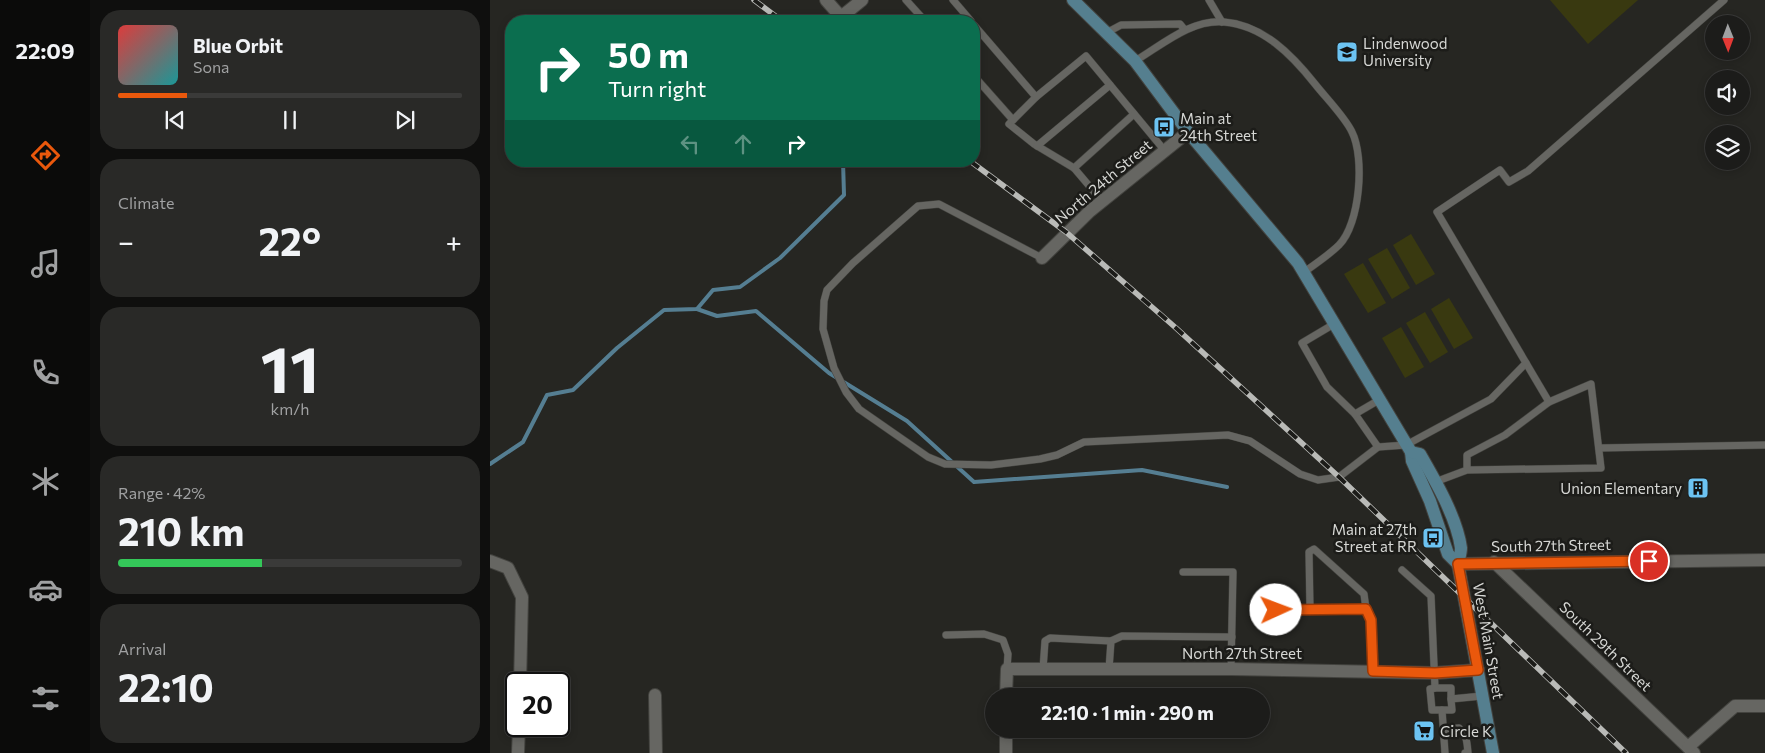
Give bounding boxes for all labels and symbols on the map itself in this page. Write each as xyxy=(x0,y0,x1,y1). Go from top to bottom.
north arrow xyxy=(1705,15,1750,60)
place label: Lindenwood University xyxy=(1363,34,1447,69)
school or university icon: Lindenwood University xyxy=(1335,40,1359,64)
place label: Main at 24th Street xyxy=(1180,109,1257,144)
bus stop icon: Main at 24th Street xyxy=(1152,115,1176,139)
street label: North 24th Street xyxy=(1051,135,1155,227)
building icon: Union Elementary xyxy=(1686,476,1710,500)
place label: Union Elementary xyxy=(1560,479,1682,497)
place label: Main at 27th Street at RR xyxy=(1332,520,1417,555)
bus stop icon: Main at 27th Street at RR xyxy=(1421,526,1445,550)
street label: South 27th Street xyxy=(1491,535,1611,555)
pin xyxy=(1628,540,1670,582)
street label: West Main Street xyxy=(1470,581,1508,701)
position arrow xyxy=(1249,583,1301,635)
street label: South 29th Street xyxy=(1556,597,1656,695)
street label: North 27th Street xyxy=(1182,644,1302,662)
speed limit sign: 20 xyxy=(505,672,570,737)
supermarket icon: Circle K xyxy=(1412,719,1436,743)
place label: Circle K xyxy=(1440,722,1492,740)

